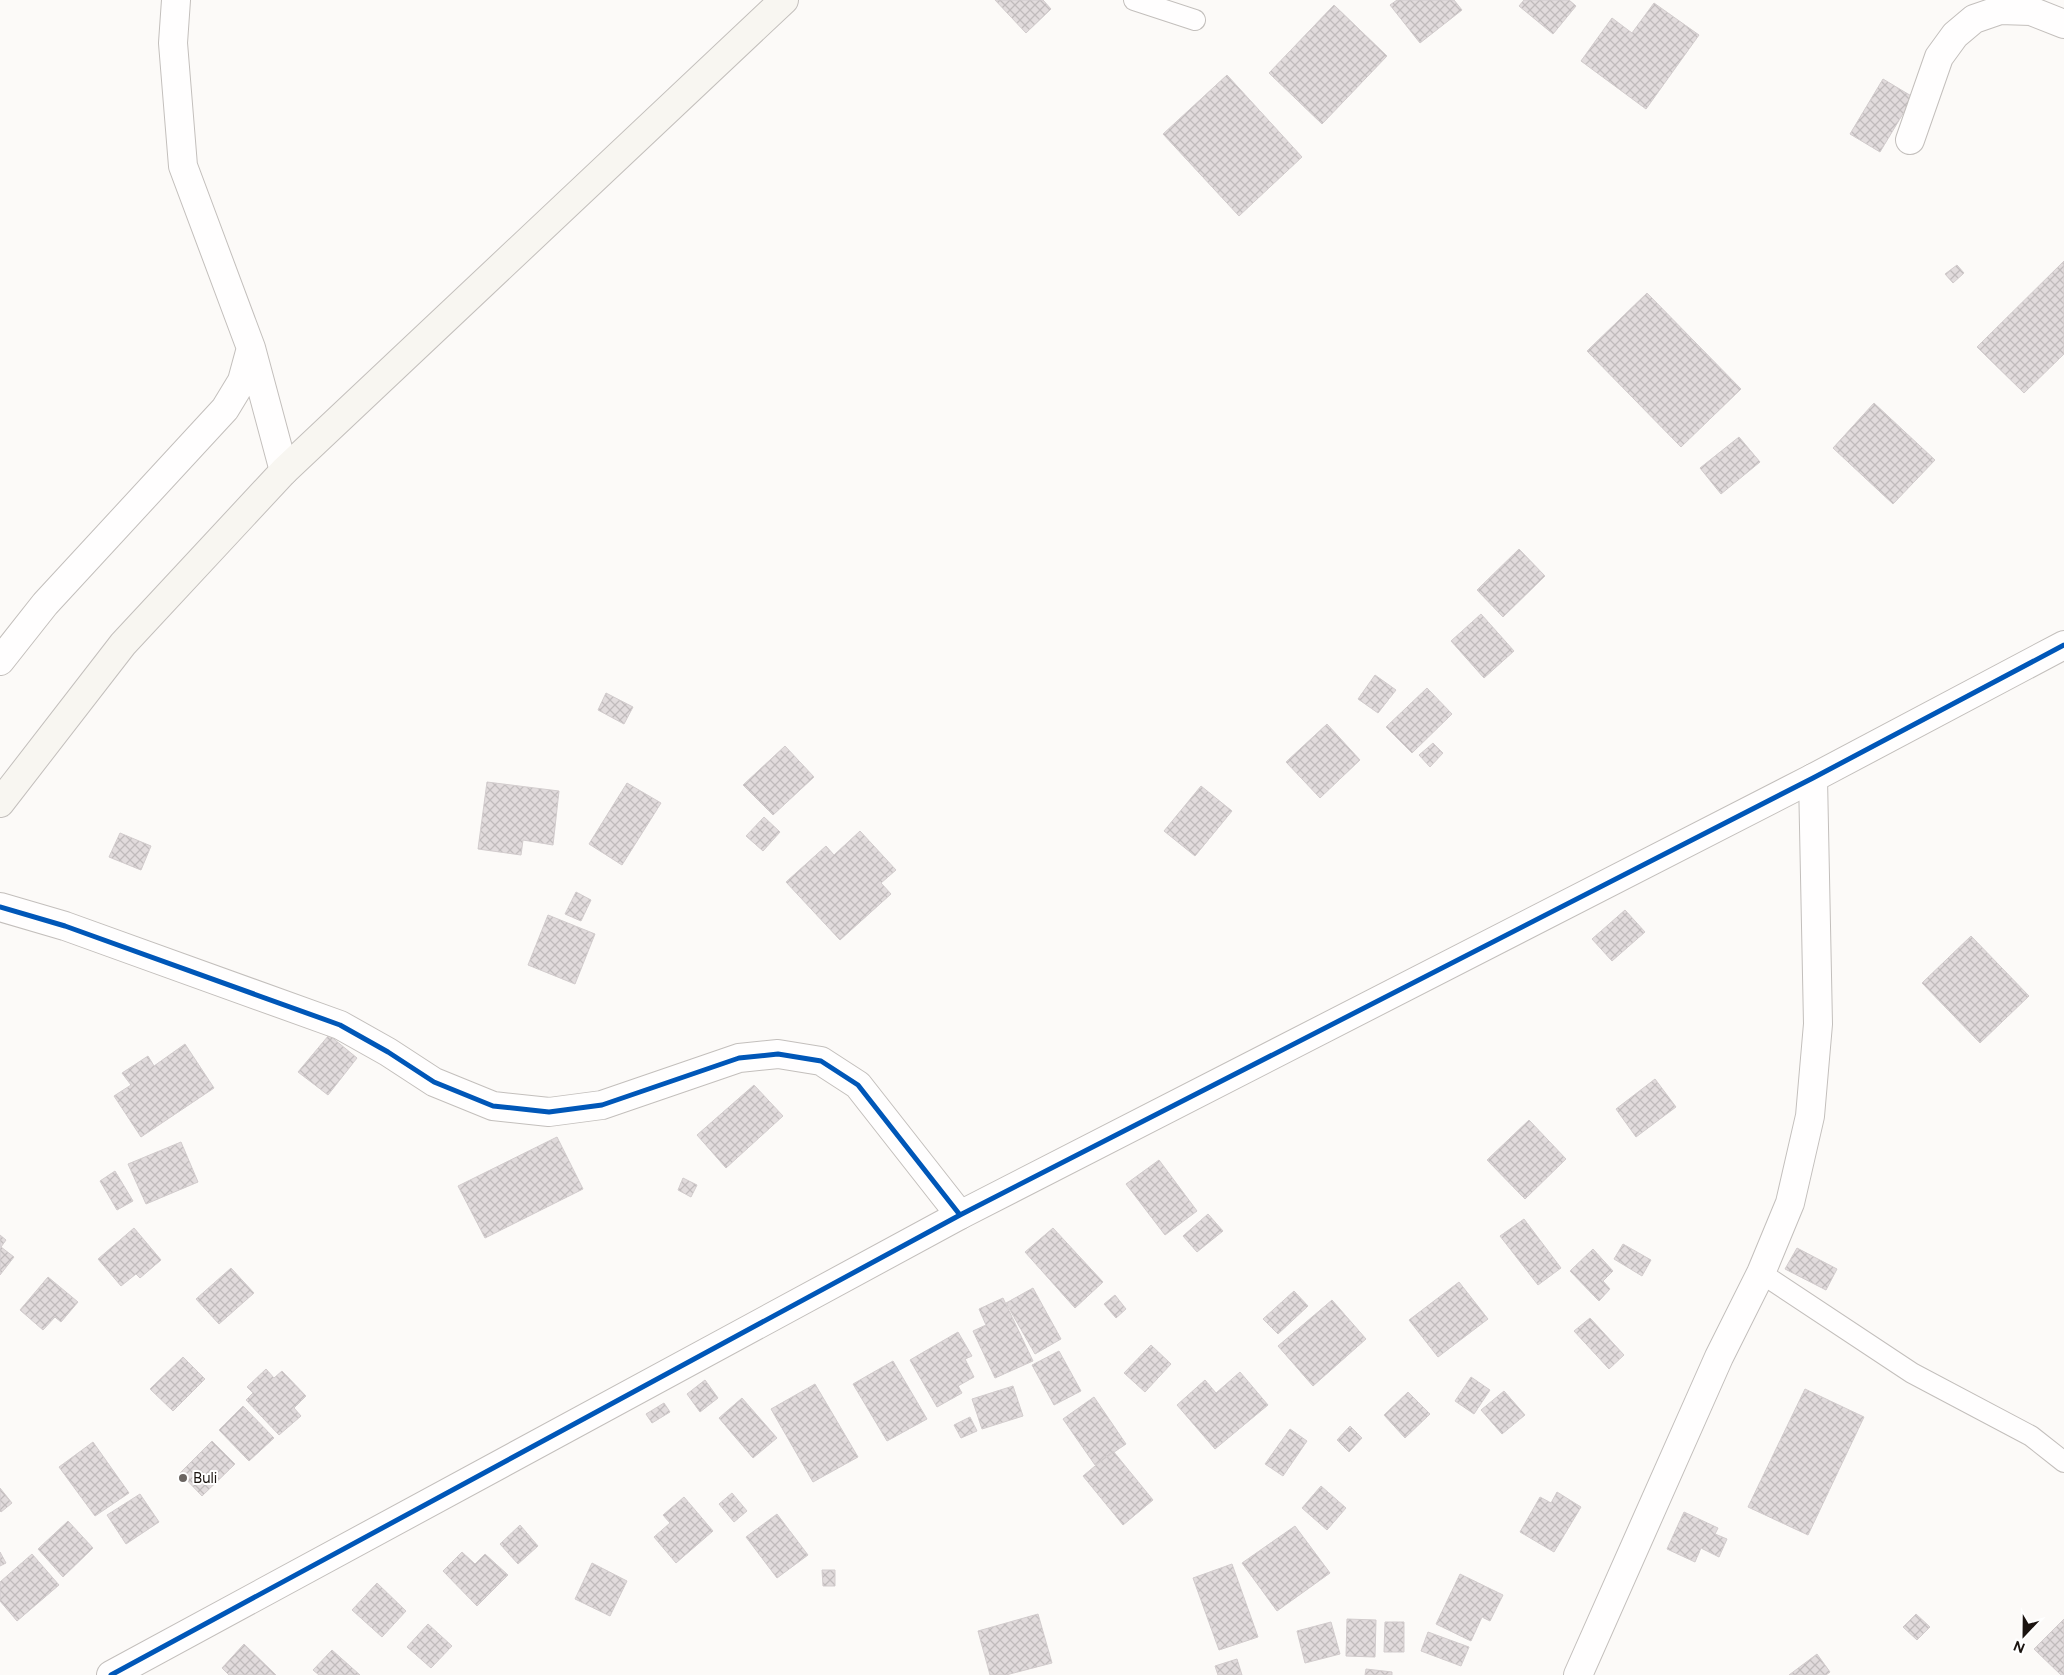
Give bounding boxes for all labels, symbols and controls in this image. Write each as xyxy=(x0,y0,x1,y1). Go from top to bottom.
place label: Buli xyxy=(193,1469,217,1487)
marker: Buli xyxy=(177,1472,189,1484)
north arrow xyxy=(1999,1610,2049,1660)
text: N xyxy=(2011,1637,2028,1656)

